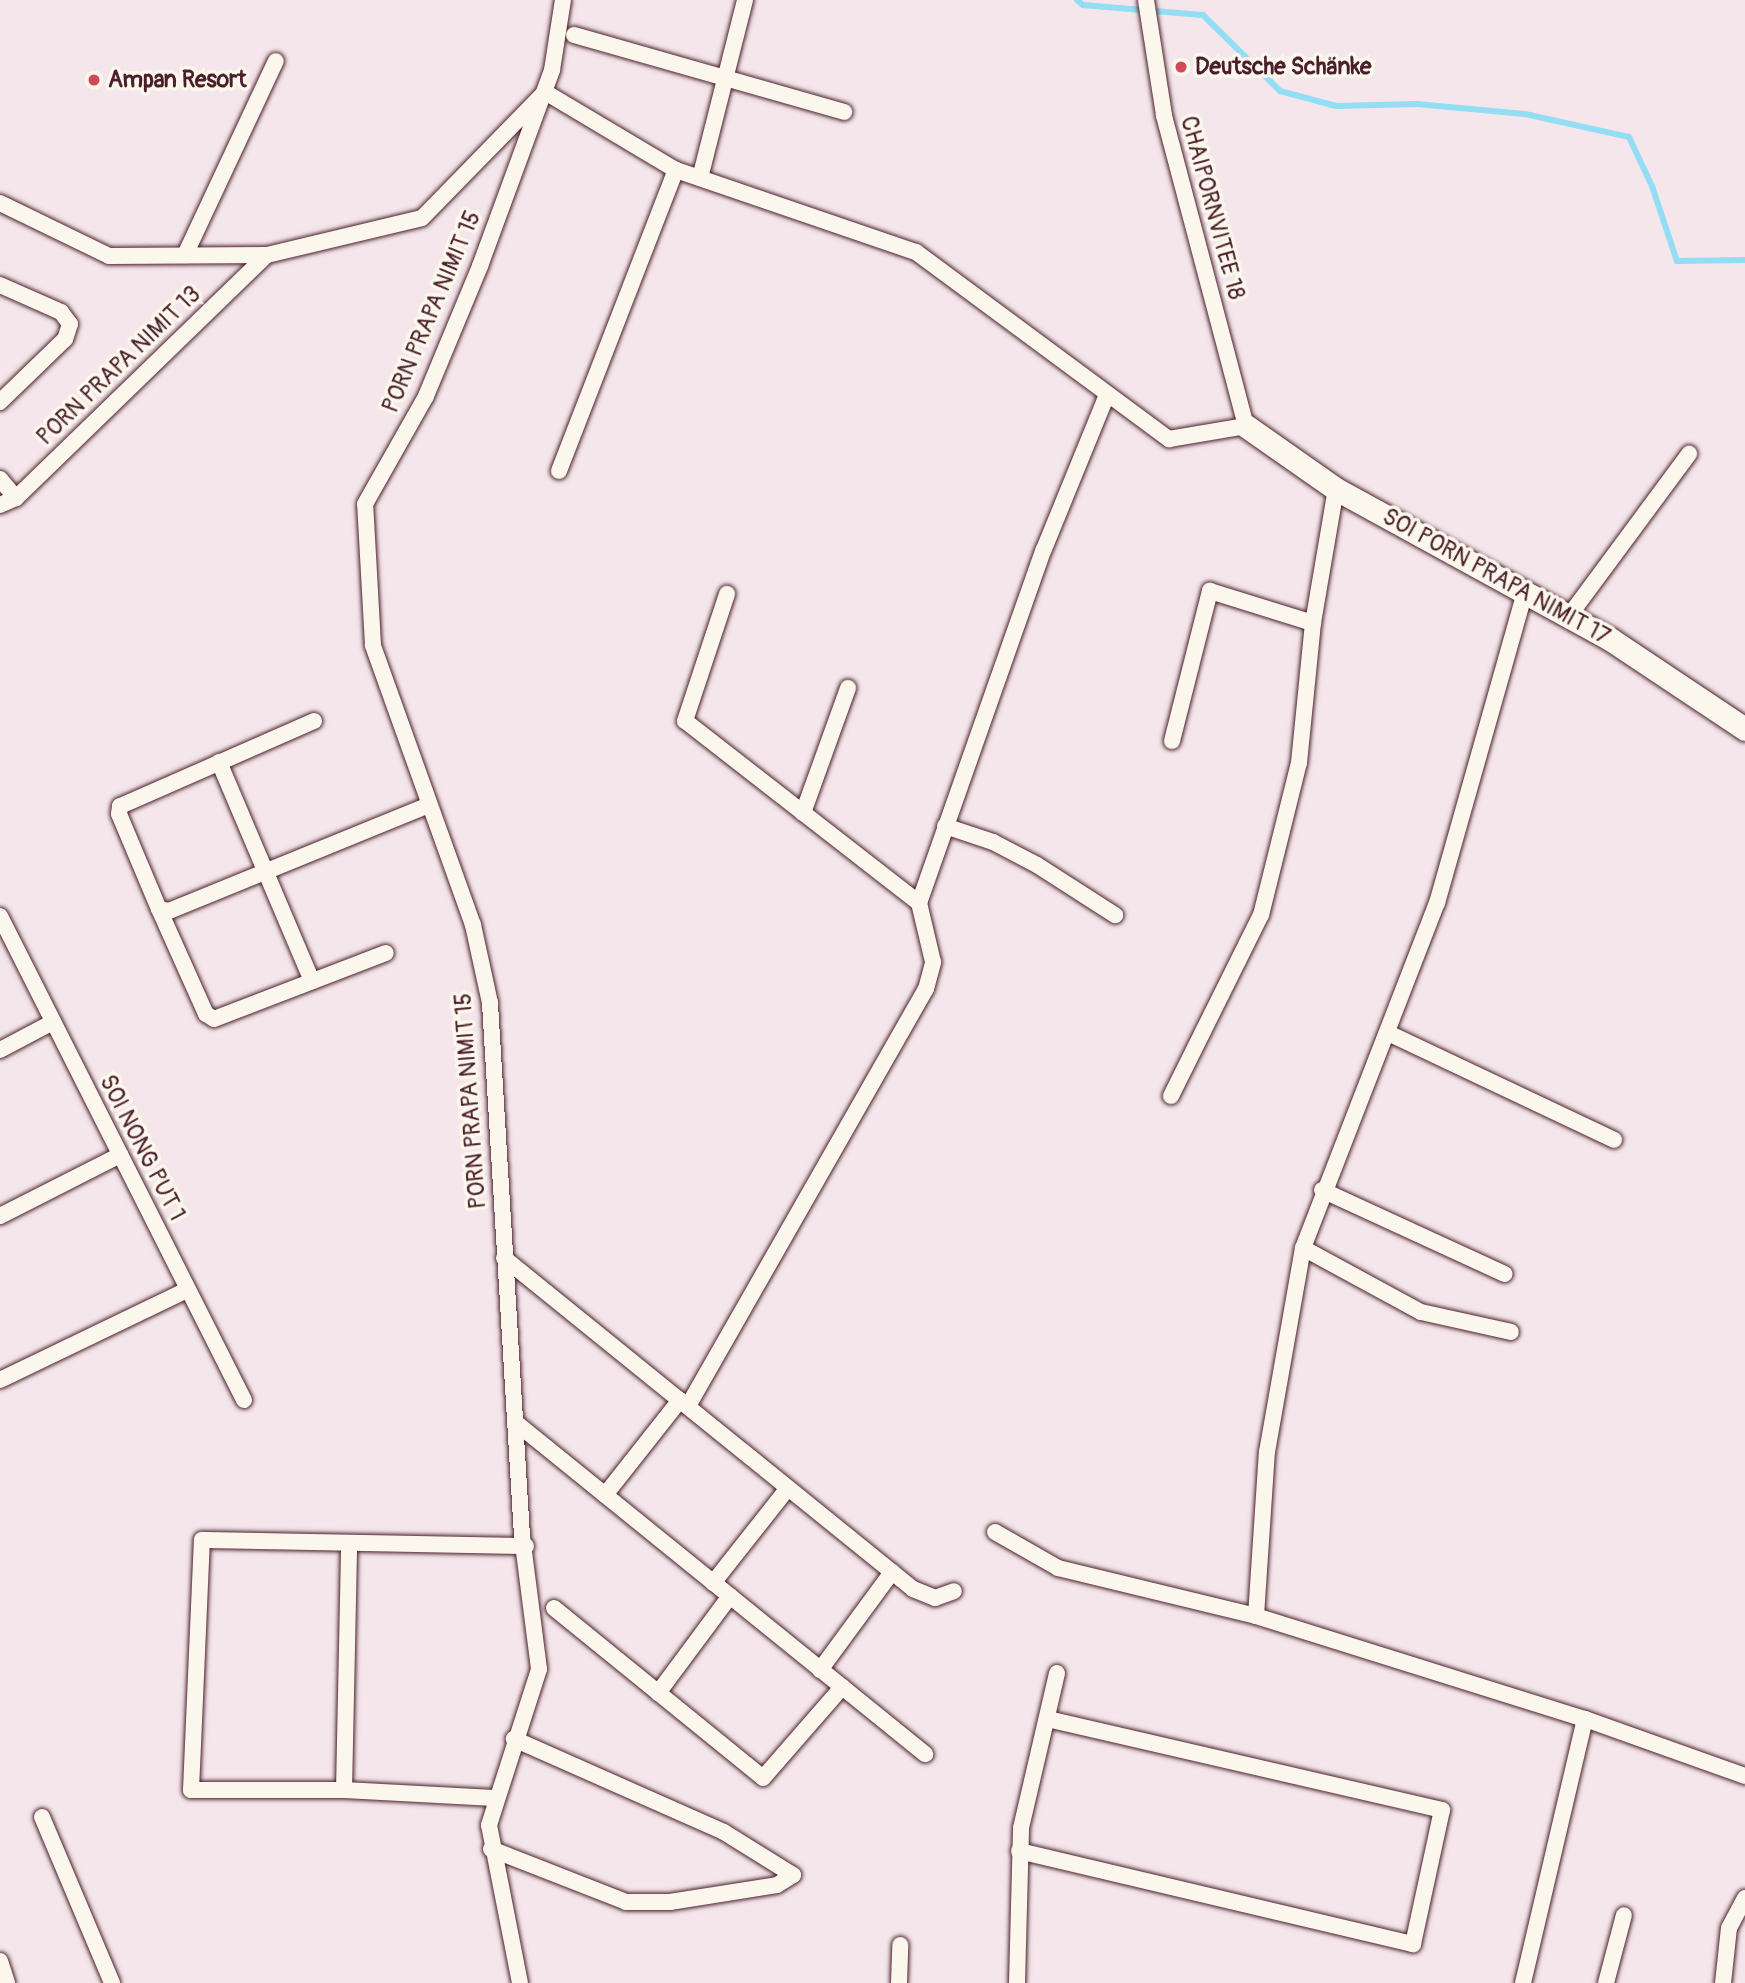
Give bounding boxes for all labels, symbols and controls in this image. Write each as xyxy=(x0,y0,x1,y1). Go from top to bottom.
place label: Deutsche Schänke xyxy=(1195,53,1371,81)
marker: Deutsche Schänke xyxy=(1173,59,1189,75)
place label: Ampan Resort xyxy=(108,66,247,94)
marker: Ampan Resort xyxy=(86,72,102,88)
street label: CHAIPORNVITEE 18 xyxy=(1174,113,1250,303)
street label: PORN PRAPA NIMIT 15 xyxy=(377,207,487,417)
street label: PORN PRAPA NIMIT 13 xyxy=(31,281,207,451)
street label: SOI PORN PRAPA NIMIT 17 xyxy=(1378,503,1614,651)
street label: PORN PRAPA NIMIT 15 xyxy=(450,992,492,1210)
street label: SOI NONG PUT 1 xyxy=(93,1070,191,1226)

